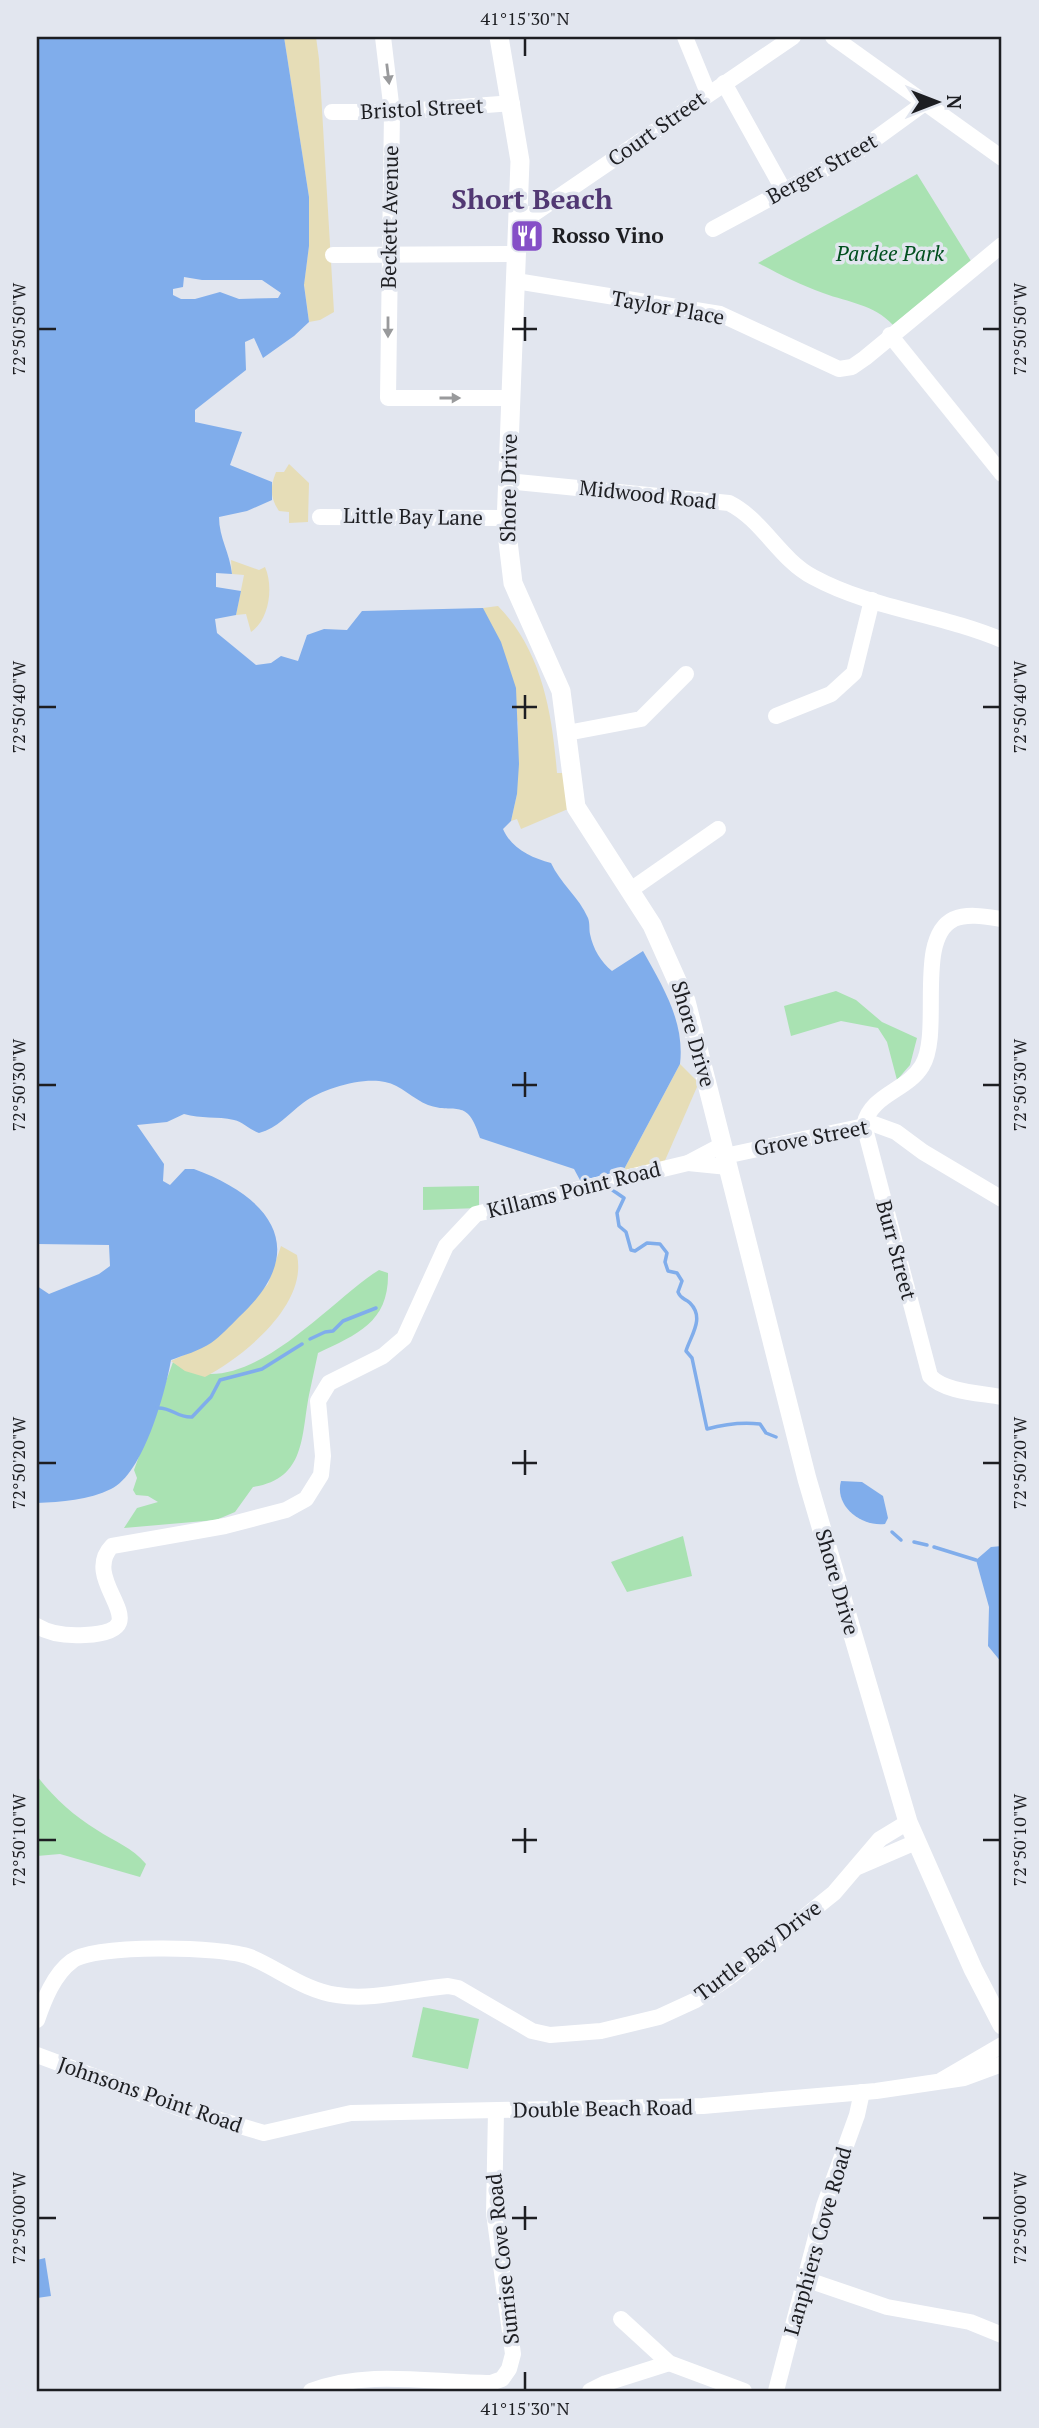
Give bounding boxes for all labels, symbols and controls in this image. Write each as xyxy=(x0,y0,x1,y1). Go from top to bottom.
text: 41°15'30"N xyxy=(480,6,570,30)
one-way arrow xyxy=(382,64,393,86)
north arrow xyxy=(902,66,972,136)
street label: Court Street xyxy=(602,84,711,172)
street label: Bristol Street xyxy=(360,91,484,125)
text: N xyxy=(942,95,967,110)
street label: Berger Street xyxy=(761,126,882,210)
street label: Beckett Avenue xyxy=(374,145,404,289)
district label: Short Beach xyxy=(451,180,613,217)
restaurant icon: Rosso Vino xyxy=(508,217,546,255)
place label: Rosso Vino xyxy=(552,221,664,249)
park label: Pardee Park xyxy=(835,239,945,267)
text: 72°50'50"W xyxy=(6,282,30,375)
text: 72°50'50"W xyxy=(1007,282,1031,375)
street label: Taylor Place xyxy=(610,283,727,331)
one-way arrow xyxy=(382,316,394,338)
one-way arrow xyxy=(439,392,461,404)
street label: Shore Drive xyxy=(493,433,523,543)
street label: Midwood Road xyxy=(578,473,719,515)
street label: Little Bay Lane xyxy=(343,501,483,531)
text: 72°50'40"W xyxy=(6,660,30,753)
text: 72°50'40"W xyxy=(1007,660,1031,753)
street label: Shore Drive xyxy=(665,977,722,1090)
text: 72°50'30"W xyxy=(6,1038,30,1131)
text: 72°50'30"W xyxy=(1007,1038,1031,1131)
street label: Grove Street xyxy=(751,1112,870,1162)
street label: Killams Point Road xyxy=(484,1154,664,1224)
street label: Burr Street xyxy=(870,1197,924,1303)
text: 72°50'20"W xyxy=(6,1416,30,1509)
text: 72°50'20"W xyxy=(1007,1416,1031,1509)
street label: Shore Drive xyxy=(809,1525,866,1638)
text: 72°50'10"W xyxy=(6,1793,30,1886)
text: 72°50'10"W xyxy=(1007,1793,1031,1886)
street label: Turtle Bay Drive xyxy=(688,1893,826,2007)
street label: Johnsons Point Road xyxy=(55,2049,246,2139)
street label: Double Beach Road xyxy=(513,2092,694,2124)
street label: Lanphiers Cove Road xyxy=(777,2143,857,2338)
text: 72°50'00"W xyxy=(6,2171,30,2264)
text: 72°50'00"W xyxy=(1007,2171,1031,2264)
street label: Sunrise Cove Road xyxy=(479,2172,525,2346)
text: 41°15'30"N xyxy=(480,2396,570,2420)

